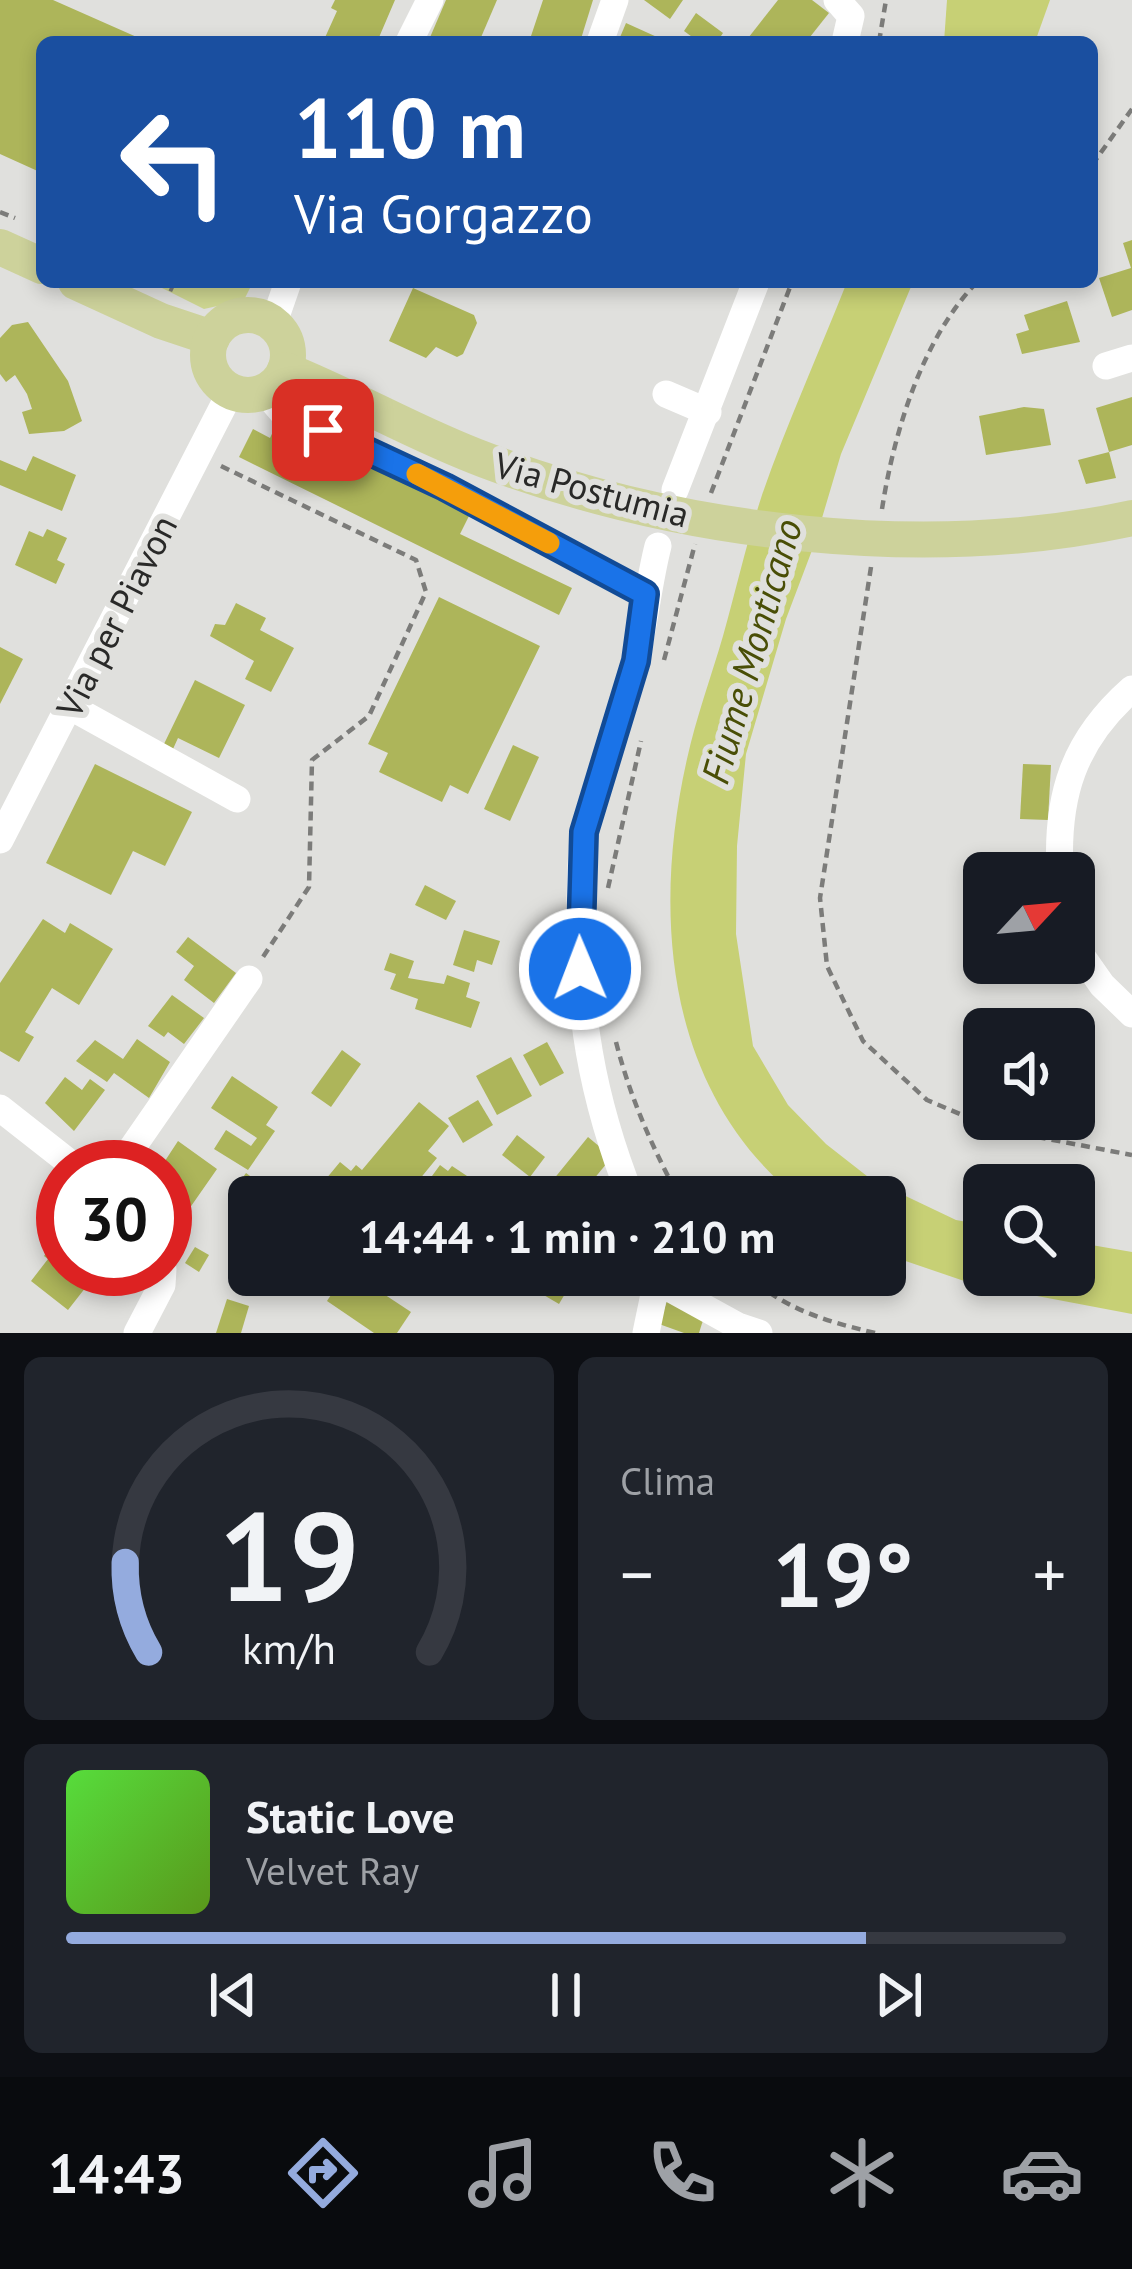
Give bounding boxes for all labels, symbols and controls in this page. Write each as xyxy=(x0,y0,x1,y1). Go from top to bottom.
text: 110 m xyxy=(294,72,526,181)
icon: left xyxy=(96,84,252,240)
text: Via Gorgazzo xyxy=(294,178,593,248)
pin xyxy=(272,379,374,481)
icon: arrive xyxy=(290,397,356,463)
street label: Via Postumia xyxy=(489,440,694,537)
street label: Via per Piavon xyxy=(44,507,187,726)
water label: Fiume Monticano xyxy=(689,513,813,789)
north arrow xyxy=(963,852,1095,984)
map controls xyxy=(963,852,1095,1296)
position arrow xyxy=(517,906,643,1032)
button: sound xyxy=(963,1008,1095,1140)
speed limit sign: 30 xyxy=(36,1140,192,1296)
button: search xyxy=(963,1164,1095,1296)
text: 14:44 · 1 min · 210 m xyxy=(359,1207,775,1265)
text: Clima xyxy=(620,1455,715,1506)
text: 19 xyxy=(218,1474,360,1635)
text: 19° xyxy=(772,1515,914,1632)
text: − xyxy=(620,1531,653,1616)
text: + xyxy=(1033,1531,1066,1616)
text: km/h xyxy=(242,1619,336,1675)
text: Static Love xyxy=(246,1787,455,1845)
text: Velvet Ray xyxy=(246,1845,419,1896)
icon: previous xyxy=(200,1962,266,2028)
icon: pause xyxy=(533,1962,599,2028)
icon: next xyxy=(866,1962,932,2028)
icon: directions xyxy=(281,2131,365,2215)
icon: music xyxy=(461,2131,545,2215)
icon: phone xyxy=(640,2131,724,2215)
icon: climate xyxy=(820,2131,904,2215)
icon: car xyxy=(1000,2131,1084,2215)
text: 14:43 xyxy=(48,2138,185,2208)

